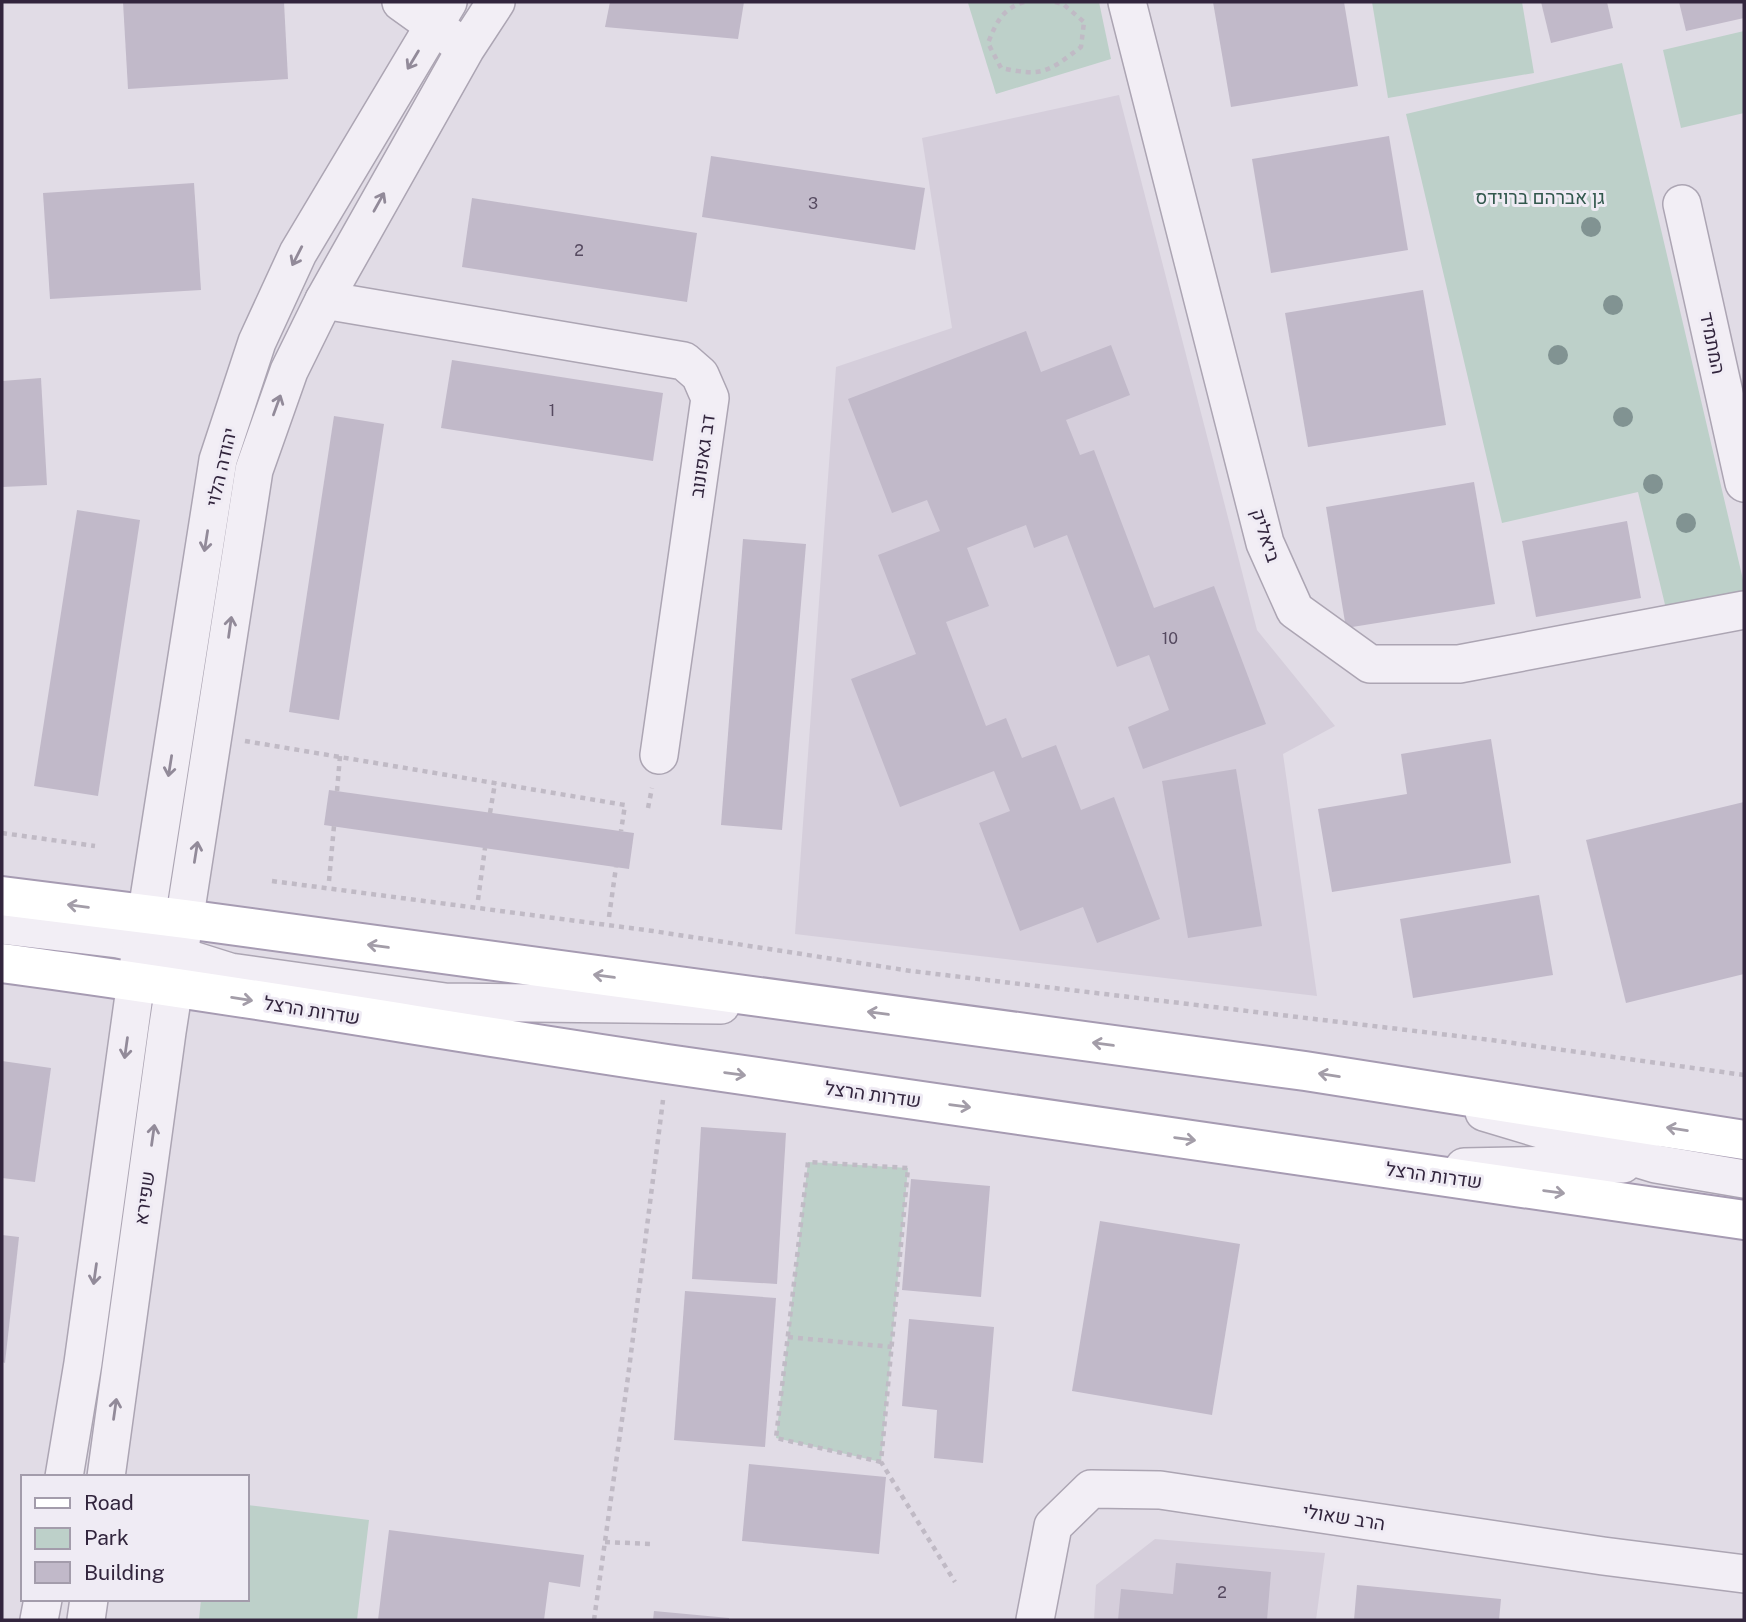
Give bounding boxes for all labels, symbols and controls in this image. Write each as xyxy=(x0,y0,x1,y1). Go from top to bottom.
one-way arrow xyxy=(406,50,420,70)
park label: גן אברהם ברוידס xyxy=(1475,186,1605,208)
one-way arrow xyxy=(372,193,386,213)
house number: 3 xyxy=(808,194,818,213)
house number: 2 xyxy=(574,241,584,260)
one-way arrow xyxy=(290,245,304,266)
street label: המתמיד xyxy=(1696,310,1730,376)
one-way arrow xyxy=(272,394,284,416)
house number: 1 xyxy=(549,401,555,420)
street label: דב גאפונוב xyxy=(685,413,719,499)
street label: יהודה הלוי xyxy=(201,425,241,509)
street label: ביאליק xyxy=(1247,505,1285,565)
one-way arrow xyxy=(199,529,212,552)
one-way arrow xyxy=(224,616,237,639)
house number: 10 xyxy=(1162,629,1178,648)
one-way arrow xyxy=(163,754,176,777)
one-way arrow xyxy=(190,841,203,863)
one-way arrow xyxy=(67,900,90,913)
one-way arrow xyxy=(367,939,390,952)
one-way arrow xyxy=(593,970,616,983)
street label: שדרות הרצל xyxy=(262,992,362,1028)
one-way arrow xyxy=(230,993,252,1006)
one-way arrow xyxy=(867,1007,890,1020)
one-way arrow xyxy=(120,1036,133,1059)
one-way arrow xyxy=(1093,1037,1115,1050)
one-way arrow xyxy=(723,1068,746,1081)
one-way arrow xyxy=(1318,1068,1341,1081)
street label: שדרות הרצל xyxy=(823,1076,923,1112)
one-way arrow xyxy=(948,1100,971,1113)
one-way arrow xyxy=(1666,1122,1689,1135)
one-way arrow xyxy=(147,1124,160,1147)
one-way arrow xyxy=(1173,1133,1196,1146)
street label: שדרות הרצל xyxy=(1384,1157,1484,1193)
street label: שפירא xyxy=(129,1170,159,1226)
one-way arrow xyxy=(1542,1186,1565,1199)
one-way arrow xyxy=(89,1262,102,1285)
one-way arrow xyxy=(109,1398,122,1421)
legend xyxy=(21,1475,248,1601)
text: Road xyxy=(84,1490,134,1515)
street label: הרב שאולי xyxy=(1301,1500,1387,1534)
text: Park xyxy=(84,1525,129,1550)
text: Building xyxy=(84,1560,165,1585)
house number: 2 xyxy=(1217,1583,1227,1602)

